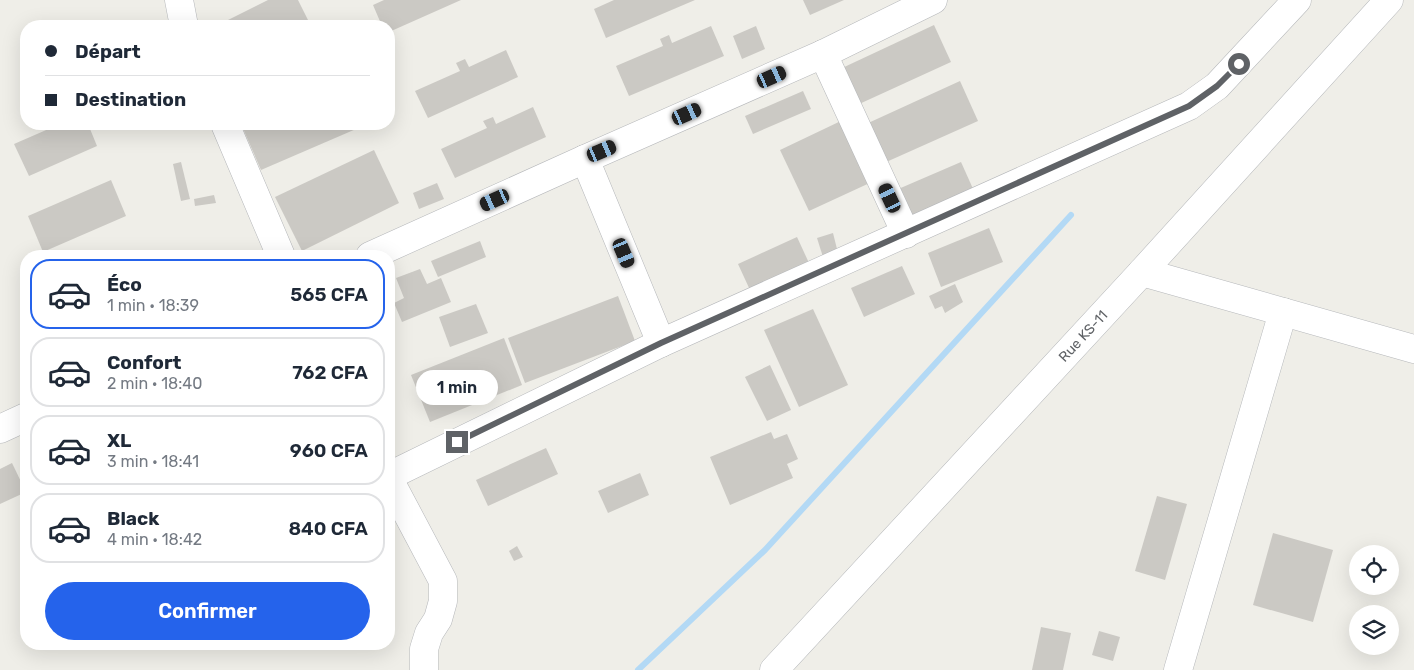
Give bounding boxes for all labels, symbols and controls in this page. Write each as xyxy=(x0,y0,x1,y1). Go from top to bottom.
text: Départ xyxy=(75,40,141,63)
route start xyxy=(1228,53,1250,75)
car xyxy=(755,64,788,90)
text: Destination xyxy=(75,88,186,111)
car xyxy=(670,101,703,127)
car xyxy=(585,138,618,164)
car xyxy=(876,181,903,215)
car xyxy=(478,187,511,213)
car xyxy=(611,236,636,270)
icon: car xyxy=(47,272,92,317)
text: Éco xyxy=(107,273,142,296)
text: 565 CFA xyxy=(290,283,368,306)
text: 1 min · 18:39 xyxy=(107,296,199,315)
street label: Rue KS-11 xyxy=(1055,307,1111,366)
icon: car xyxy=(47,350,92,395)
text: Confort xyxy=(107,351,181,374)
text: 762 CFA xyxy=(292,361,368,384)
callout: 1 min xyxy=(416,370,498,404)
text: 2 min · 18:40 xyxy=(107,374,202,393)
text: 1 min xyxy=(437,378,477,397)
icon: car xyxy=(47,428,92,473)
text: XL xyxy=(107,429,131,452)
route end xyxy=(446,431,468,453)
text: 960 CFA xyxy=(290,439,368,462)
text: 3 min · 18:41 xyxy=(107,452,199,471)
icon: car xyxy=(47,506,92,551)
text: Black xyxy=(107,507,159,530)
text: 840 CFA xyxy=(288,517,368,540)
text: 4 min · 18:42 xyxy=(107,530,202,549)
map controls xyxy=(1349,545,1399,655)
button: locate xyxy=(1349,545,1399,595)
button: Confirmer xyxy=(45,582,370,640)
button: layers xyxy=(1349,605,1399,655)

